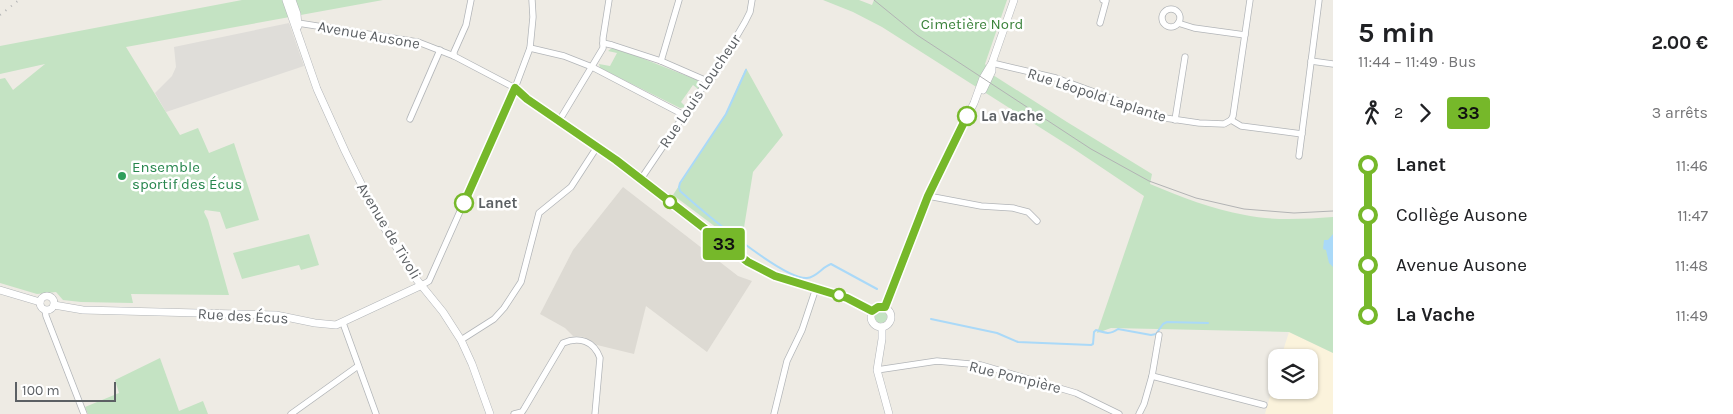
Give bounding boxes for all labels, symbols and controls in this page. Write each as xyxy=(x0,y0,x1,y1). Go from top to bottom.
park label: Cimetière Nord xyxy=(921,15,1023,33)
text: 5 min xyxy=(1358,16,1435,49)
street label: Avenue Ausone xyxy=(316,17,422,53)
street label: Rue Louis Loucheur xyxy=(655,30,745,151)
text: 2.00 € xyxy=(1652,32,1708,54)
text: 11:44 – 11:49 · Bus xyxy=(1358,52,1476,71)
street label: Rue Léopold Laplante xyxy=(1025,64,1169,126)
icon: walk xyxy=(1358,99,1386,127)
icon: forward xyxy=(1411,99,1439,127)
text: 33 xyxy=(1457,102,1480,124)
text: 2 xyxy=(1394,103,1403,122)
text: 3 arrêts xyxy=(1652,103,1708,122)
marker: La Vache xyxy=(957,106,977,126)
place label: La Vache xyxy=(981,107,1043,125)
text: Lanet xyxy=(1396,154,1446,176)
text: 11:46 xyxy=(1676,156,1708,175)
place label: Ensemble sportif des Écus xyxy=(132,158,242,193)
marker: Ensemble sportif des Écus xyxy=(116,170,128,182)
street label: Avenue de Tivoli xyxy=(353,179,425,283)
marker: Lanet xyxy=(454,193,474,213)
place label: Lanet xyxy=(478,194,517,212)
unlabelled marker xyxy=(663,195,677,209)
text: Collège Ausone xyxy=(1396,204,1527,226)
text: 11:47 xyxy=(1677,206,1708,225)
line badge: 33 xyxy=(702,228,746,260)
text: 33 xyxy=(713,233,735,255)
text: Avenue Ausone xyxy=(1396,254,1527,276)
text: 11:48 xyxy=(1675,256,1708,275)
unlabelled marker xyxy=(832,288,846,302)
text: La Vache xyxy=(1396,304,1475,326)
street label: Rue des Écus xyxy=(197,305,289,327)
text: 11:49 xyxy=(1676,306,1708,325)
map controls xyxy=(1268,349,1318,399)
button: layers xyxy=(1268,349,1318,399)
street label: Rue Pompière xyxy=(967,357,1063,397)
scale bar xyxy=(15,379,116,402)
text: 100 m xyxy=(22,382,60,399)

